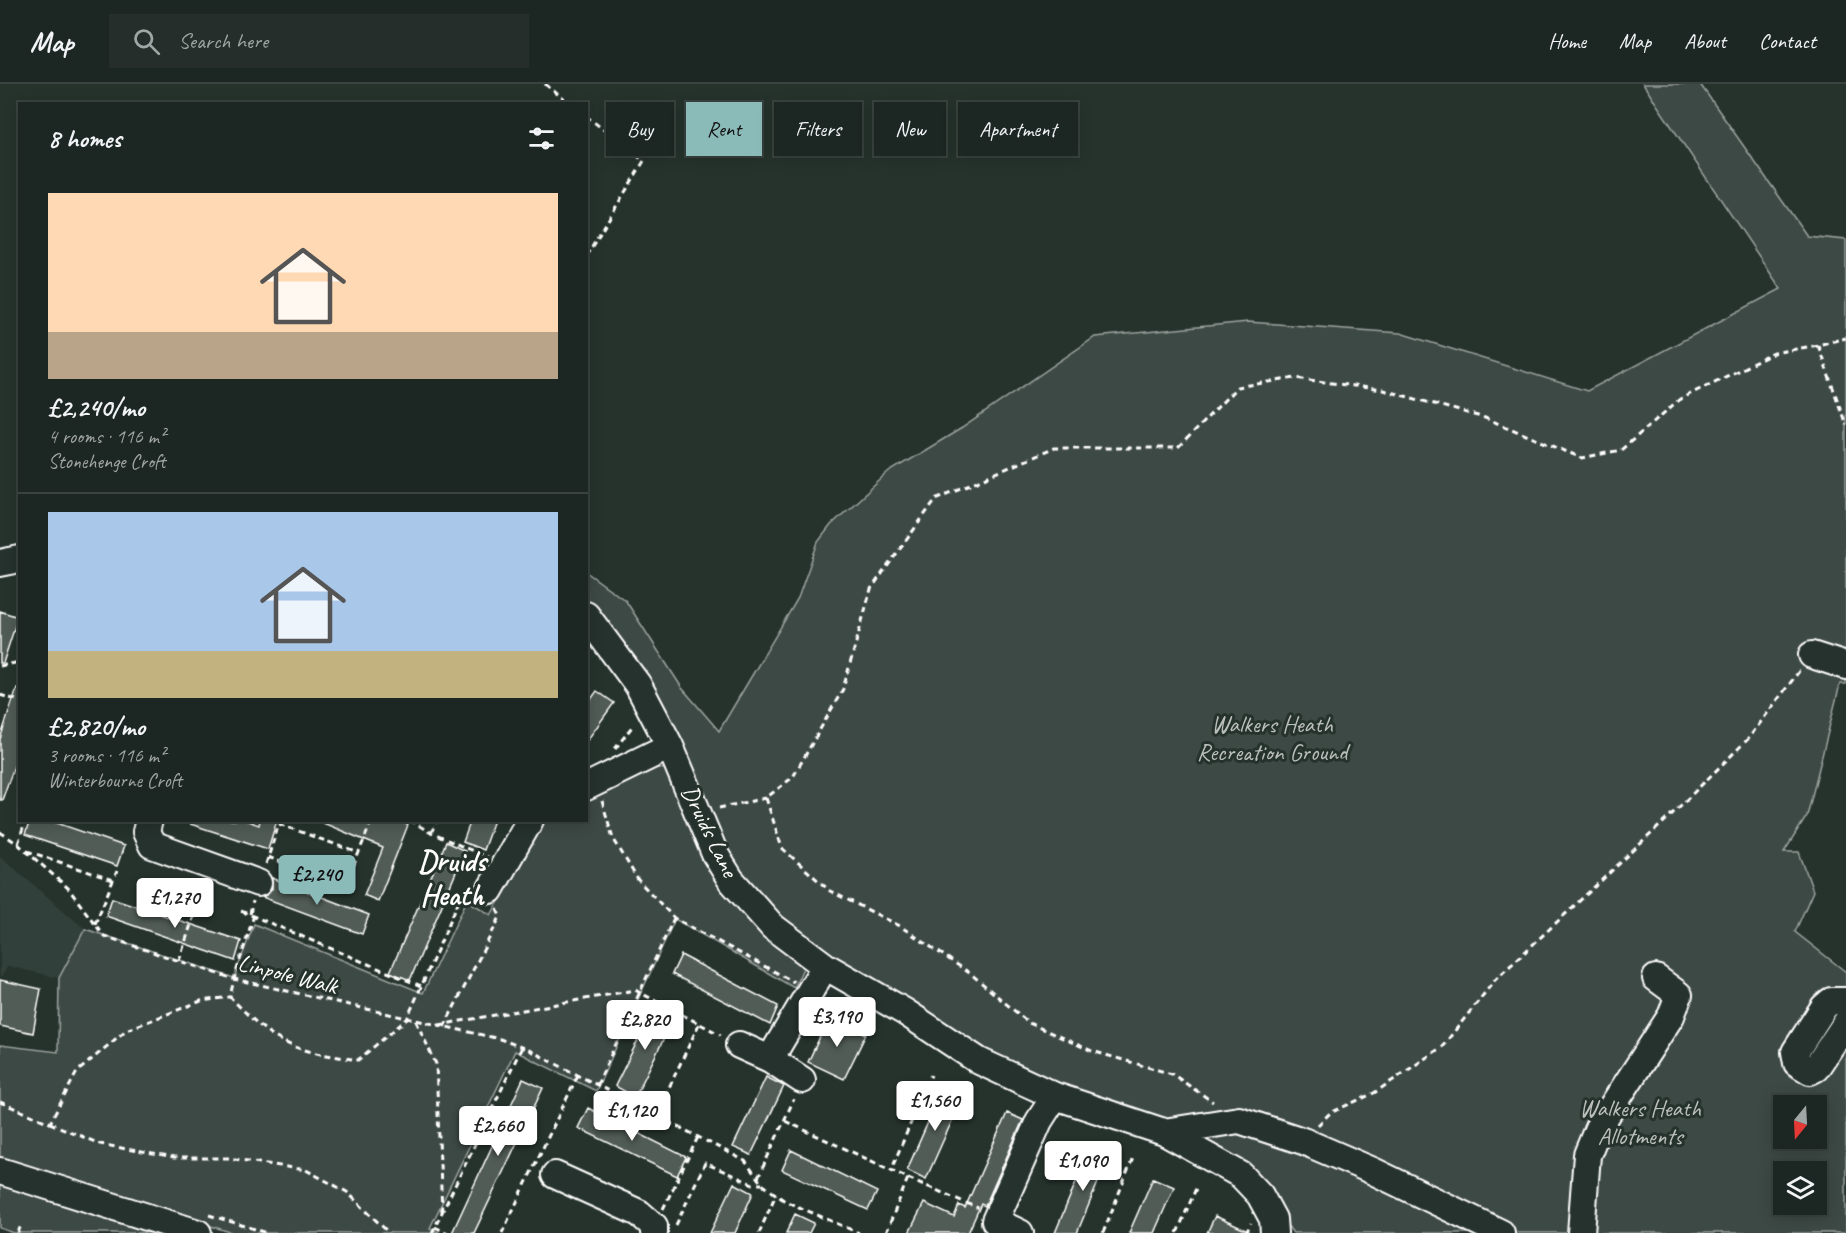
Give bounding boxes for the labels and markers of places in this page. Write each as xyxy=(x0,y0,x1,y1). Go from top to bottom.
pin: £2,240 xyxy=(268,855,366,906)
pin: £1,270 xyxy=(126,878,224,929)
pin: £3,190 xyxy=(788,997,886,1048)
pin: £2,820 xyxy=(596,1000,694,1051)
pin: £1,560 xyxy=(886,1081,984,1132)
pin: £1,120 xyxy=(583,1091,681,1142)
pin: £2,660 xyxy=(449,1106,547,1157)
pin: £1,090 xyxy=(1034,1141,1132,1192)

